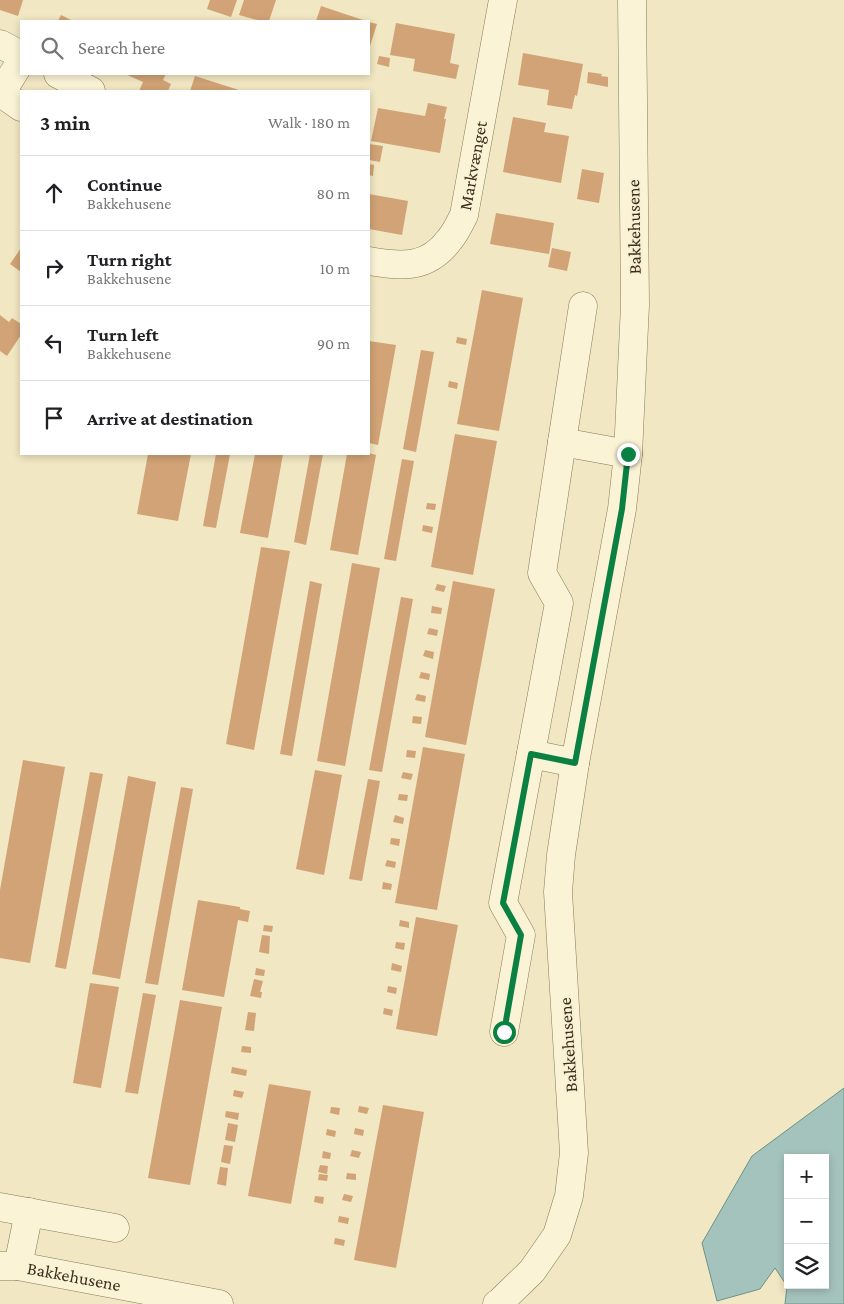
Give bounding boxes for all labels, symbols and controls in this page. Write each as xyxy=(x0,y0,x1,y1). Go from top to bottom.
search box xyxy=(20,20,370,75)
icon: search xyxy=(38,34,66,62)
text: Search here xyxy=(78,37,165,58)
text: 3 min xyxy=(40,111,90,135)
text: Walk · 180 m xyxy=(268,114,350,131)
street label: Markvænget xyxy=(455,118,491,212)
text: Continue xyxy=(87,174,162,195)
icon: ahead xyxy=(40,179,68,207)
street label: Bakkehusene xyxy=(623,179,645,275)
text: 80 m xyxy=(316,185,350,202)
text: Bakkehusene xyxy=(87,195,171,212)
text: Turn right xyxy=(87,249,172,270)
icon: right xyxy=(40,254,68,282)
text: 10 m xyxy=(320,260,350,277)
text: Bakkehusene xyxy=(87,270,171,287)
text: Turn left xyxy=(87,324,159,345)
icon: left xyxy=(40,329,68,357)
text: 90 m xyxy=(317,335,350,352)
text: Bakkehusene xyxy=(87,345,171,362)
icon: arrive xyxy=(40,404,68,432)
text: Arrive at destination xyxy=(87,408,253,429)
route end xyxy=(617,443,640,466)
street label: Bakkehusene xyxy=(555,997,581,1093)
route start xyxy=(493,1021,516,1044)
map controls xyxy=(784,1154,829,1289)
button: + xyxy=(784,1154,829,1199)
button: − xyxy=(784,1199,829,1244)
button: layers xyxy=(784,1244,829,1289)
street label: Bakkehusene xyxy=(25,1258,123,1295)

